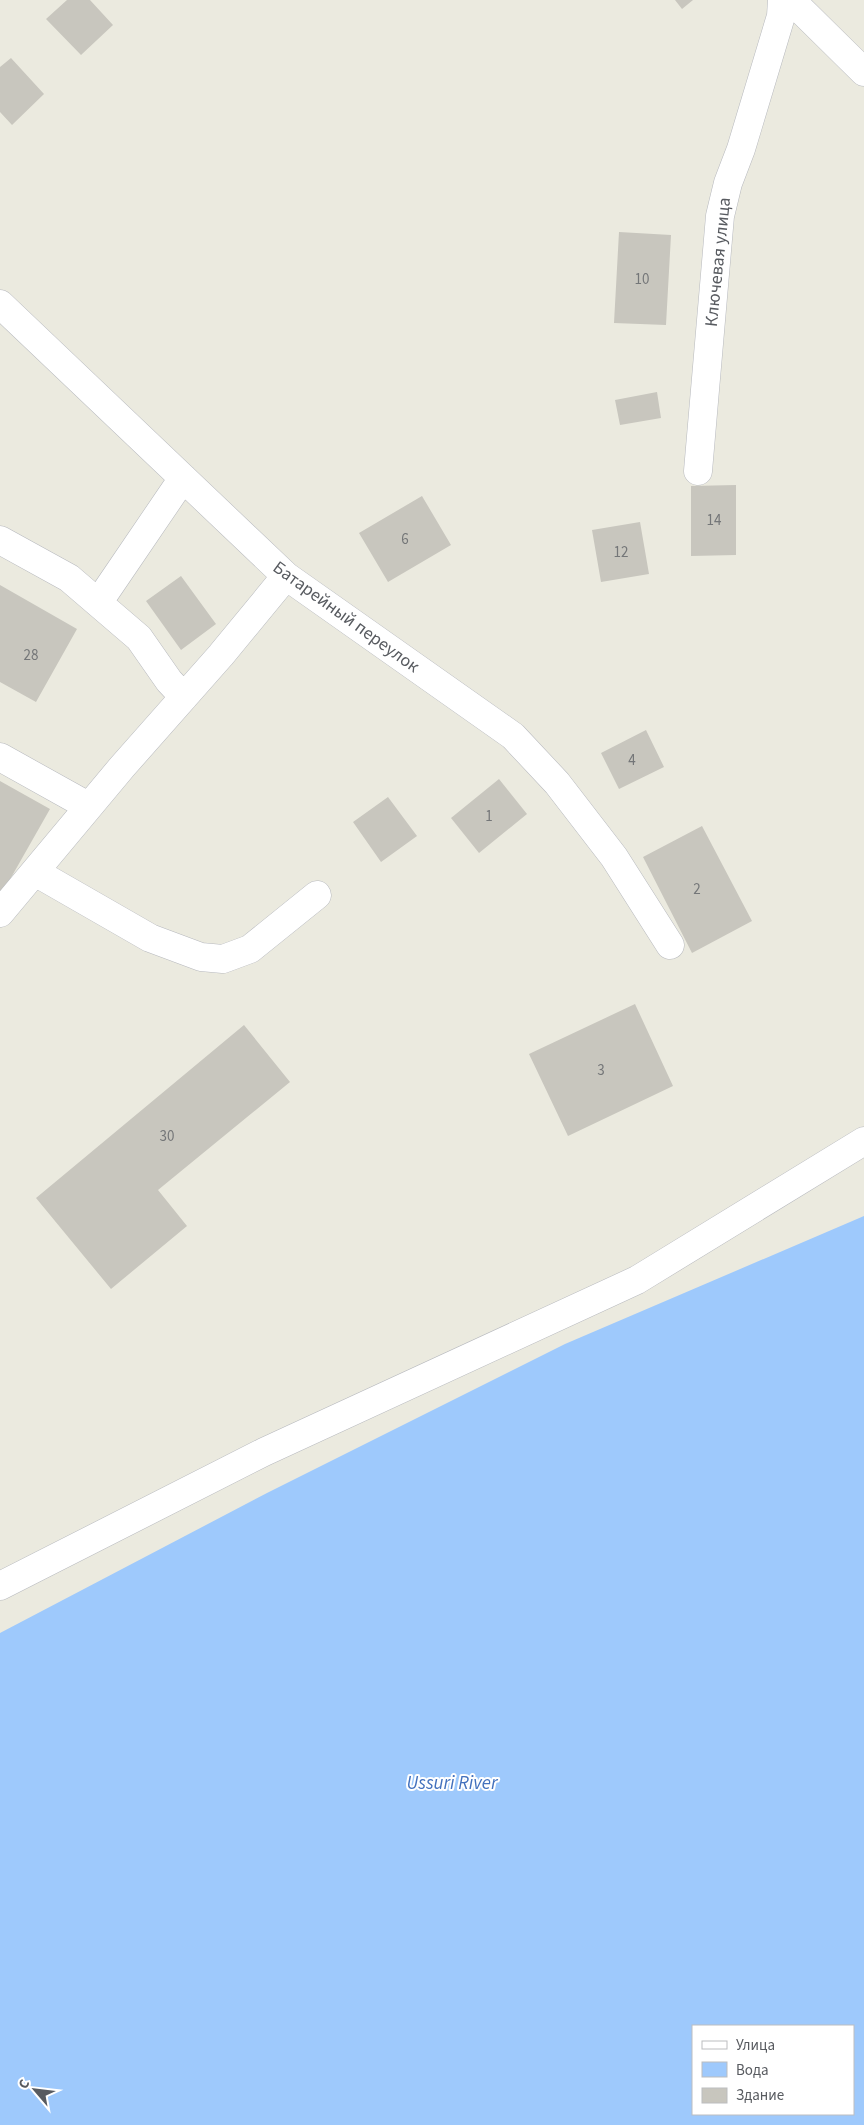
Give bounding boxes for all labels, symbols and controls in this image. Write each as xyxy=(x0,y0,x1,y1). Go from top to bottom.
street label: Ключевая улица xyxy=(699,196,737,328)
house number: 10 xyxy=(635,269,649,290)
house number: 14 xyxy=(707,510,722,531)
house number: 6 xyxy=(401,529,409,550)
house number: 12 xyxy=(614,542,628,563)
street label: Батарейный переулок xyxy=(268,555,425,679)
house number: 28 xyxy=(24,645,38,666)
house number: 4 xyxy=(628,750,636,771)
house number: 1 xyxy=(485,806,493,827)
house number: 2 xyxy=(693,879,701,900)
house number: 3 xyxy=(597,1060,605,1081)
house number: 30 xyxy=(160,1126,174,1147)
water label: Ussuri River xyxy=(407,1770,499,1797)
legend xyxy=(692,2025,854,2115)
text: Улица xyxy=(736,2035,775,2056)
text: Вода xyxy=(736,2060,769,2081)
north arrow xyxy=(10,2065,60,2115)
text: С xyxy=(14,2076,35,2093)
text: Здание xyxy=(736,2085,784,2106)

